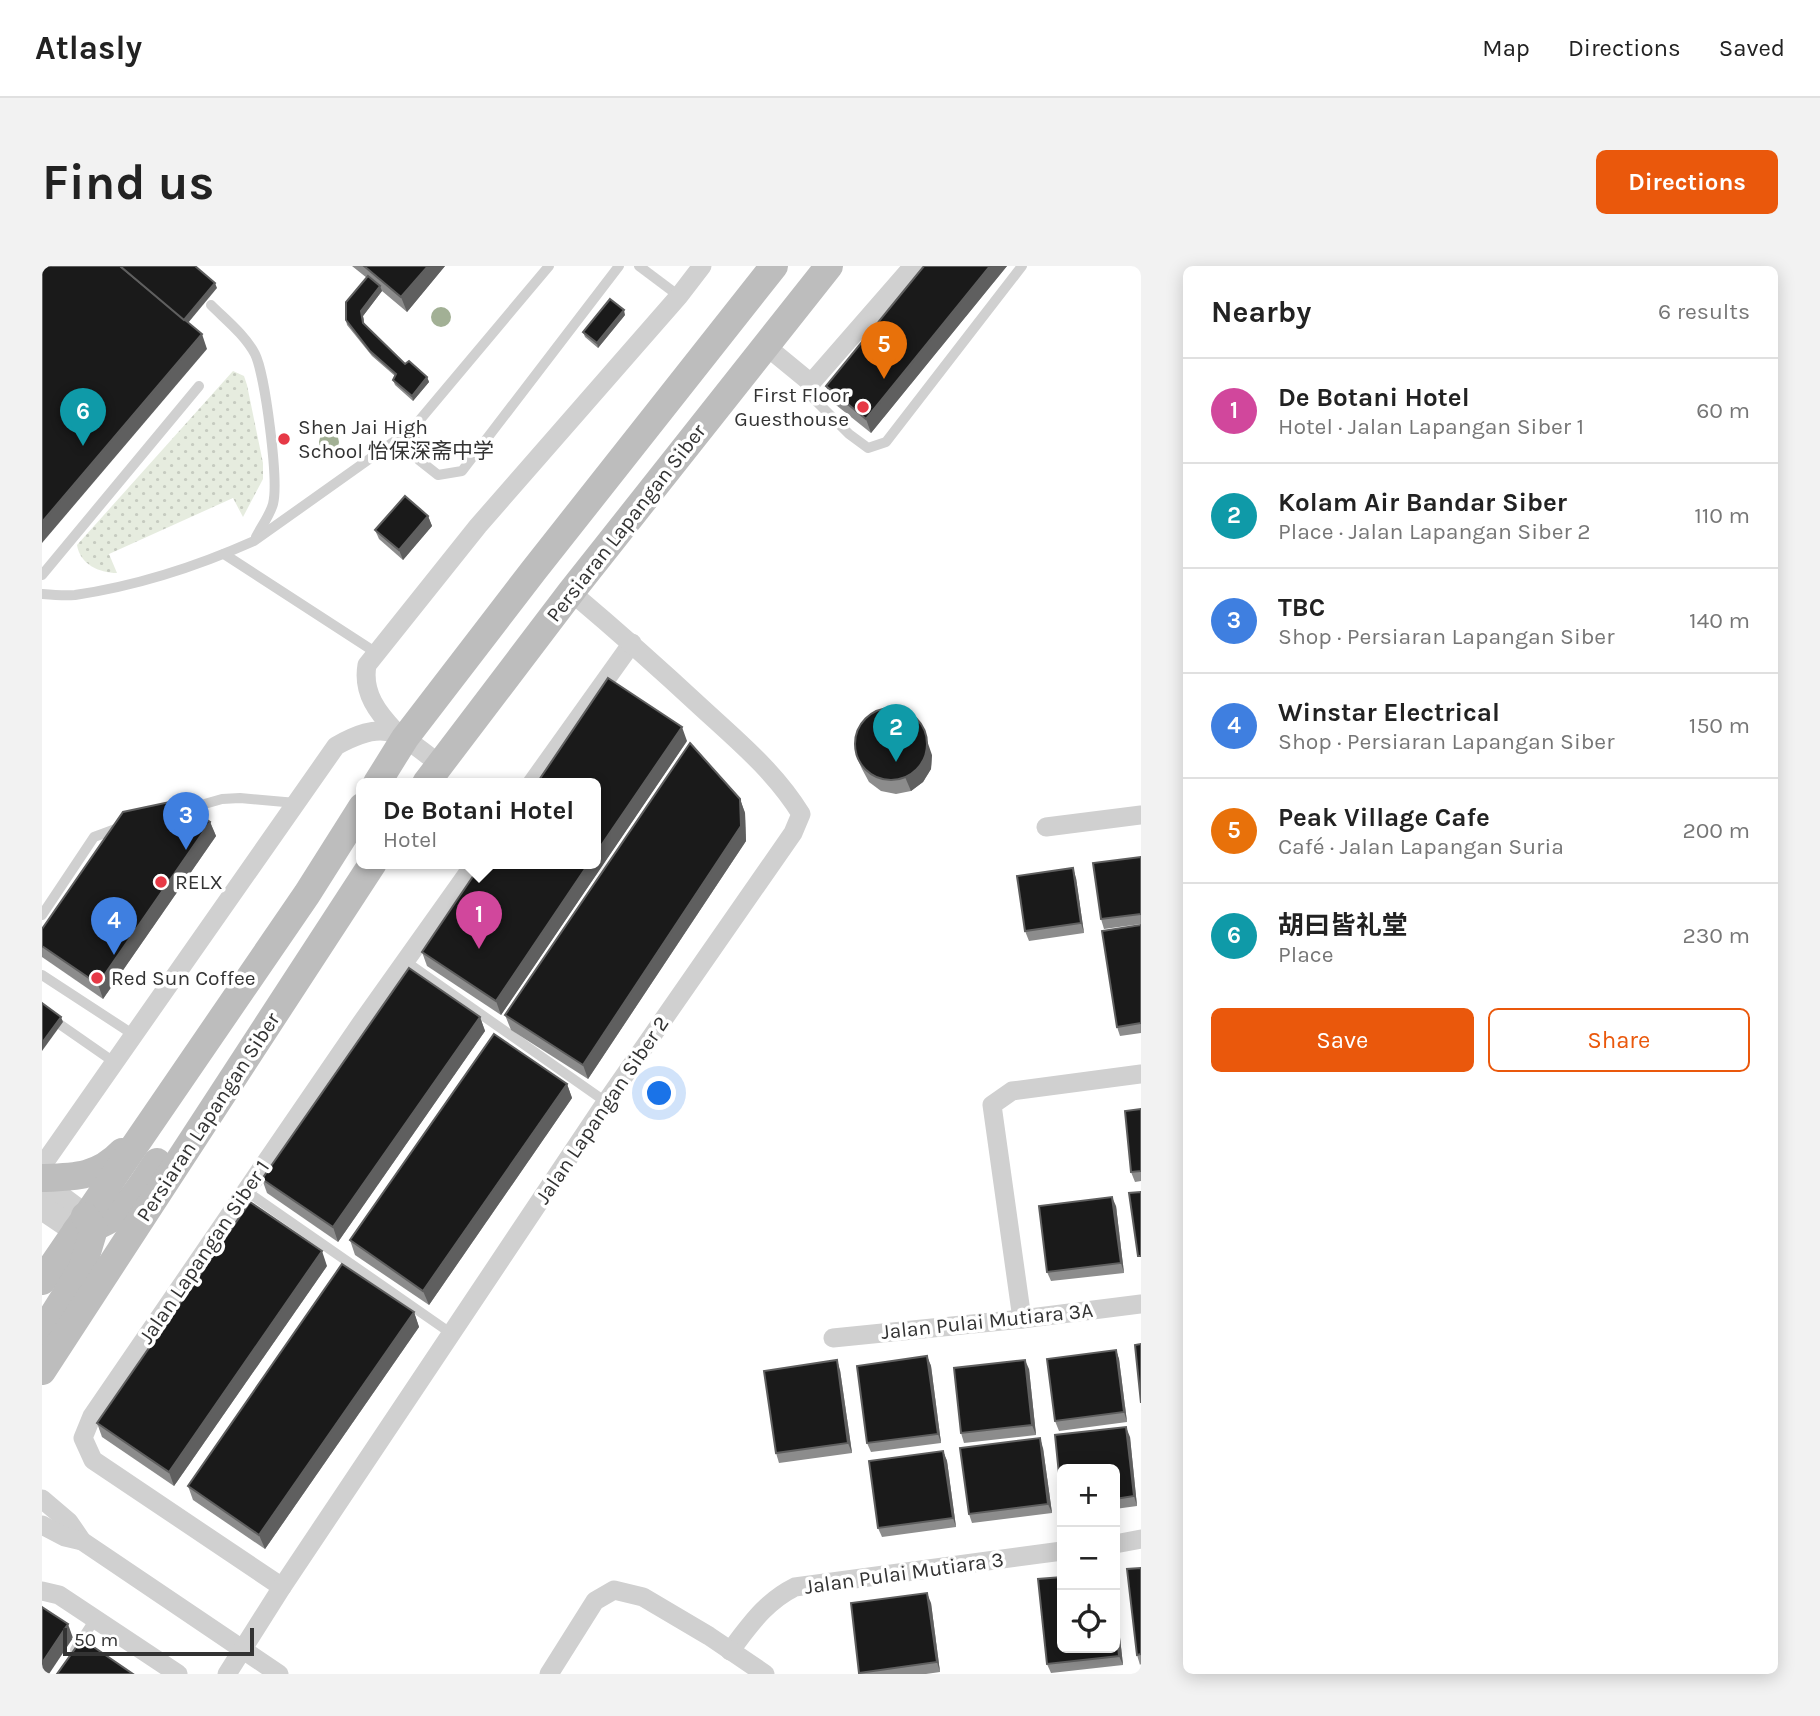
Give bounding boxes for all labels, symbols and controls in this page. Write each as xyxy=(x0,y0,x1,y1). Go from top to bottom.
text: Atlasly xyxy=(35,29,142,67)
text: Map xyxy=(1482,34,1530,62)
text: Directions xyxy=(1568,34,1681,62)
text: Saved xyxy=(1719,34,1785,62)
button: Directions xyxy=(1596,150,1778,214)
text: Find us xyxy=(42,154,214,211)
text: Nearby xyxy=(1211,294,1311,330)
text: 6 results xyxy=(1658,298,1750,325)
pin: 5 xyxy=(861,321,907,379)
text: De Botani Hotel xyxy=(1278,382,1470,413)
place label: First Floor Guesthouse xyxy=(734,383,849,431)
pin: 6 xyxy=(60,388,106,446)
text: 1 xyxy=(1230,397,1238,424)
text: 60 m xyxy=(1696,397,1750,424)
marker: First Floor Guesthouse xyxy=(855,399,871,415)
text: Hotel · Jalan Lapangan Siber 1 xyxy=(1278,413,1584,440)
place label: Shen Jai High School 怡保深斋中学 xyxy=(298,415,494,463)
street label: Persiaran Lapangan Siber xyxy=(541,419,711,627)
marker: Shen Jai High School 怡保深斋中学 xyxy=(276,431,292,447)
text: Kolam Air Bandar Siber xyxy=(1278,487,1567,518)
text: 2 xyxy=(1227,502,1241,529)
text: 110 m xyxy=(1694,502,1750,529)
text: Place · Jalan Lapangan Siber 2 xyxy=(1278,518,1591,545)
text: TBC xyxy=(1278,592,1325,623)
text: 3 xyxy=(1227,607,1241,634)
text: 140 m xyxy=(1689,607,1750,634)
text: Shop · Persiaran Lapangan Siber xyxy=(1278,623,1615,650)
text: Winstar Electrical xyxy=(1278,697,1500,728)
pin: 2 xyxy=(873,704,919,762)
text: 4 xyxy=(1227,712,1241,739)
text: 150 m xyxy=(1689,712,1750,739)
text: Shop · Persiaran Lapangan Siber xyxy=(1278,728,1615,755)
popup xyxy=(356,778,601,869)
pin: 3 xyxy=(163,792,209,850)
text: De Botani Hotel xyxy=(383,795,574,826)
text: Peak Village Cafe xyxy=(1278,802,1490,833)
text: 5 xyxy=(1227,817,1241,844)
text: 200 m xyxy=(1682,817,1750,844)
text: Hotel xyxy=(383,826,438,853)
text: Café · Jalan Lapangan Suria xyxy=(1278,833,1564,860)
place label: RELX xyxy=(175,870,223,894)
marker: RELX xyxy=(153,874,169,890)
pin: 1 xyxy=(456,891,502,949)
pin: 4 xyxy=(91,897,137,955)
text: 胡曰皆礼堂 xyxy=(1278,910,1408,941)
text: 6 xyxy=(1227,922,1241,949)
text: 230 m xyxy=(1682,922,1750,949)
text: Place xyxy=(1278,941,1334,968)
place label: Red Sun Coffee xyxy=(111,966,255,990)
marker: Red Sun Coffee xyxy=(89,970,105,986)
street label: Persiaran Lapangan Siber xyxy=(131,1008,285,1226)
button: Save xyxy=(1211,1008,1474,1072)
button: Share xyxy=(1488,1008,1750,1072)
street label: Jalan Lapangan Siber 2 xyxy=(530,1012,674,1208)
your location xyxy=(642,1076,676,1110)
street label: Jalan Lapangan Siber 1 xyxy=(134,1156,274,1348)
street label: Jalan Pulai Mutiara 3A xyxy=(880,1298,1094,1344)
map controls xyxy=(1057,1464,1120,1653)
button: + xyxy=(1057,1464,1120,1527)
button: − xyxy=(1057,1527,1120,1590)
street label: Jalan Pulai Mutiara 3 xyxy=(803,1547,1005,1599)
button: locate xyxy=(1057,1590,1120,1653)
scale bar xyxy=(63,1625,254,1657)
text: 50 m xyxy=(74,1629,118,1651)

